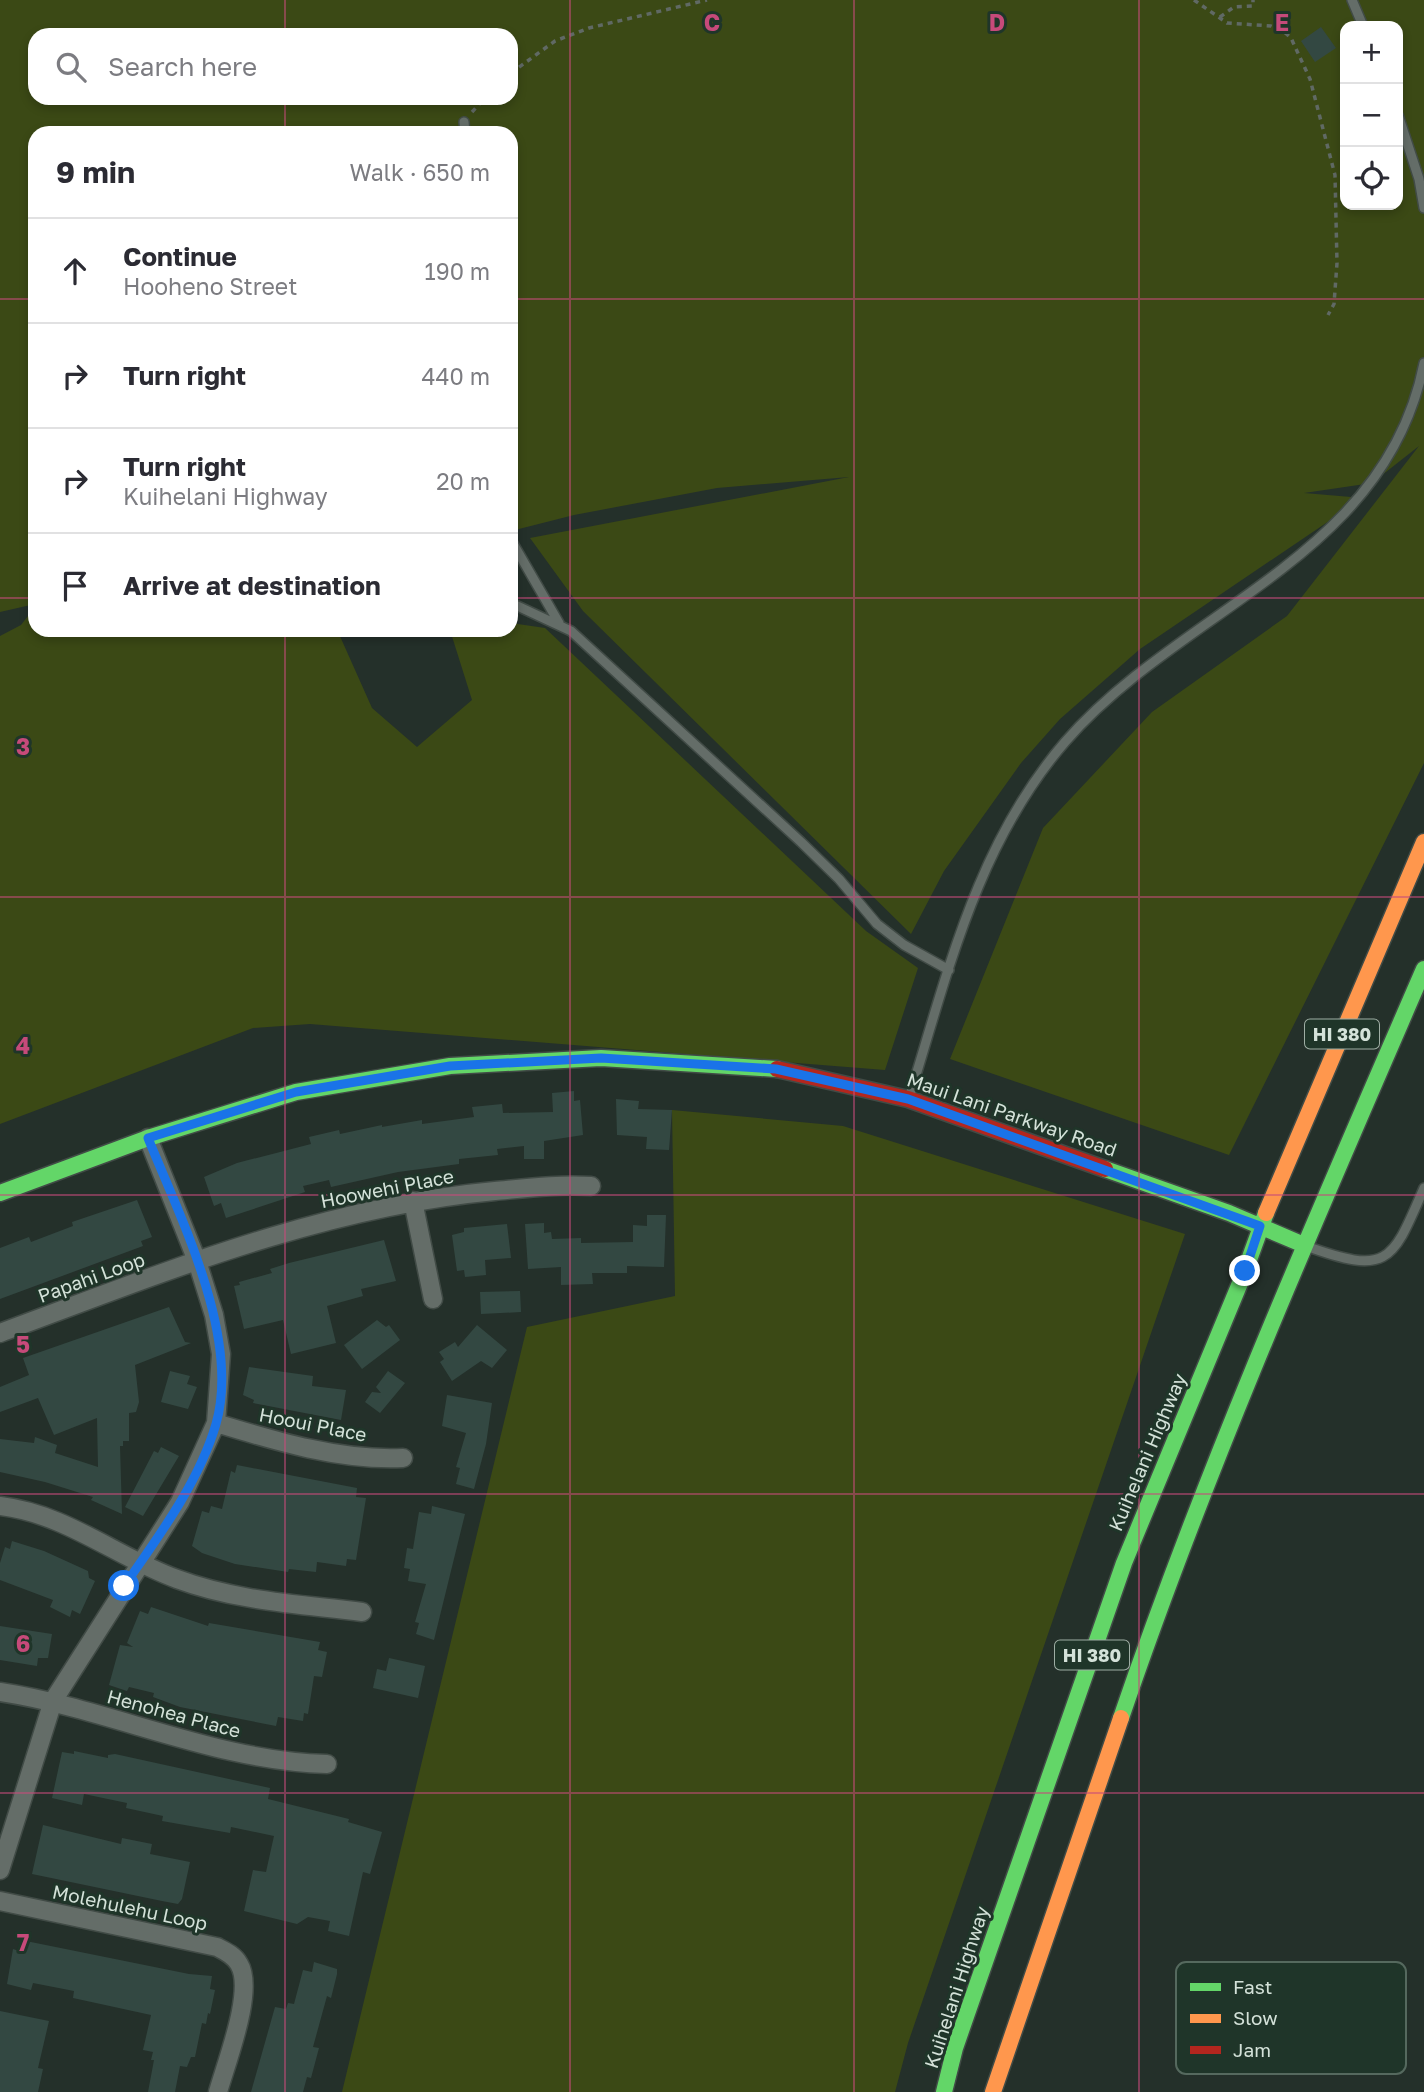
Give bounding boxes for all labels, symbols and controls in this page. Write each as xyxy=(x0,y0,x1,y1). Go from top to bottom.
text: C xyxy=(704,8,720,36)
text: D xyxy=(989,8,1005,36)
text: E xyxy=(1275,8,1289,36)
map controls xyxy=(1340,21,1403,210)
button: + xyxy=(1340,21,1403,84)
search box xyxy=(28,28,518,105)
icon: search xyxy=(52,48,90,86)
text: Search here xyxy=(108,51,257,82)
button: − xyxy=(1340,84,1403,147)
button: locate xyxy=(1340,147,1403,210)
text: 9 min xyxy=(56,154,135,190)
text: Walk · 650 m xyxy=(349,158,490,186)
text: Continue xyxy=(123,241,237,272)
icon: ahead xyxy=(56,252,94,290)
text: 190 m xyxy=(425,257,490,285)
text: Hooheno Street xyxy=(123,272,297,300)
icon: right xyxy=(56,357,94,395)
text: Turn right xyxy=(123,360,246,391)
text: 440 m xyxy=(422,362,490,390)
text: Turn right xyxy=(123,451,246,482)
icon: right xyxy=(56,462,94,500)
text: 20 m xyxy=(436,467,490,495)
text: Kuihelani Highway xyxy=(123,482,328,510)
icon: arrive xyxy=(56,567,94,605)
text: Arrive at destination xyxy=(123,570,381,601)
text: 3 xyxy=(16,732,30,760)
road number: HI 380 xyxy=(1305,1020,1379,1049)
text: 4 xyxy=(16,1031,30,1059)
street label: Maui Lani Parkway Road xyxy=(904,1067,1120,1161)
street label: Hoowehi Place xyxy=(318,1164,456,1212)
street label: Papahi Loop xyxy=(34,1247,148,1307)
route end xyxy=(1229,1255,1260,1286)
text: 5 xyxy=(16,1330,30,1358)
street label: Kuihelani Highway xyxy=(1103,1369,1191,1534)
street label: Hooui Place xyxy=(257,1402,369,1446)
route start xyxy=(108,1570,139,1601)
text: 6 xyxy=(16,1629,30,1657)
road number: HI 380 xyxy=(1055,1640,1129,1670)
street label: Henohea Place xyxy=(105,1684,243,1742)
street label: Molehulehu Loop xyxy=(50,1879,210,1935)
street label: Kuihelani Highway xyxy=(919,1903,993,2071)
text: 7 xyxy=(17,1928,29,1956)
legend xyxy=(1176,1962,1406,2074)
text: Fast xyxy=(1233,1975,1272,1998)
text: Slow xyxy=(1233,2006,1278,2029)
text: Jam xyxy=(1233,2038,1271,2061)

